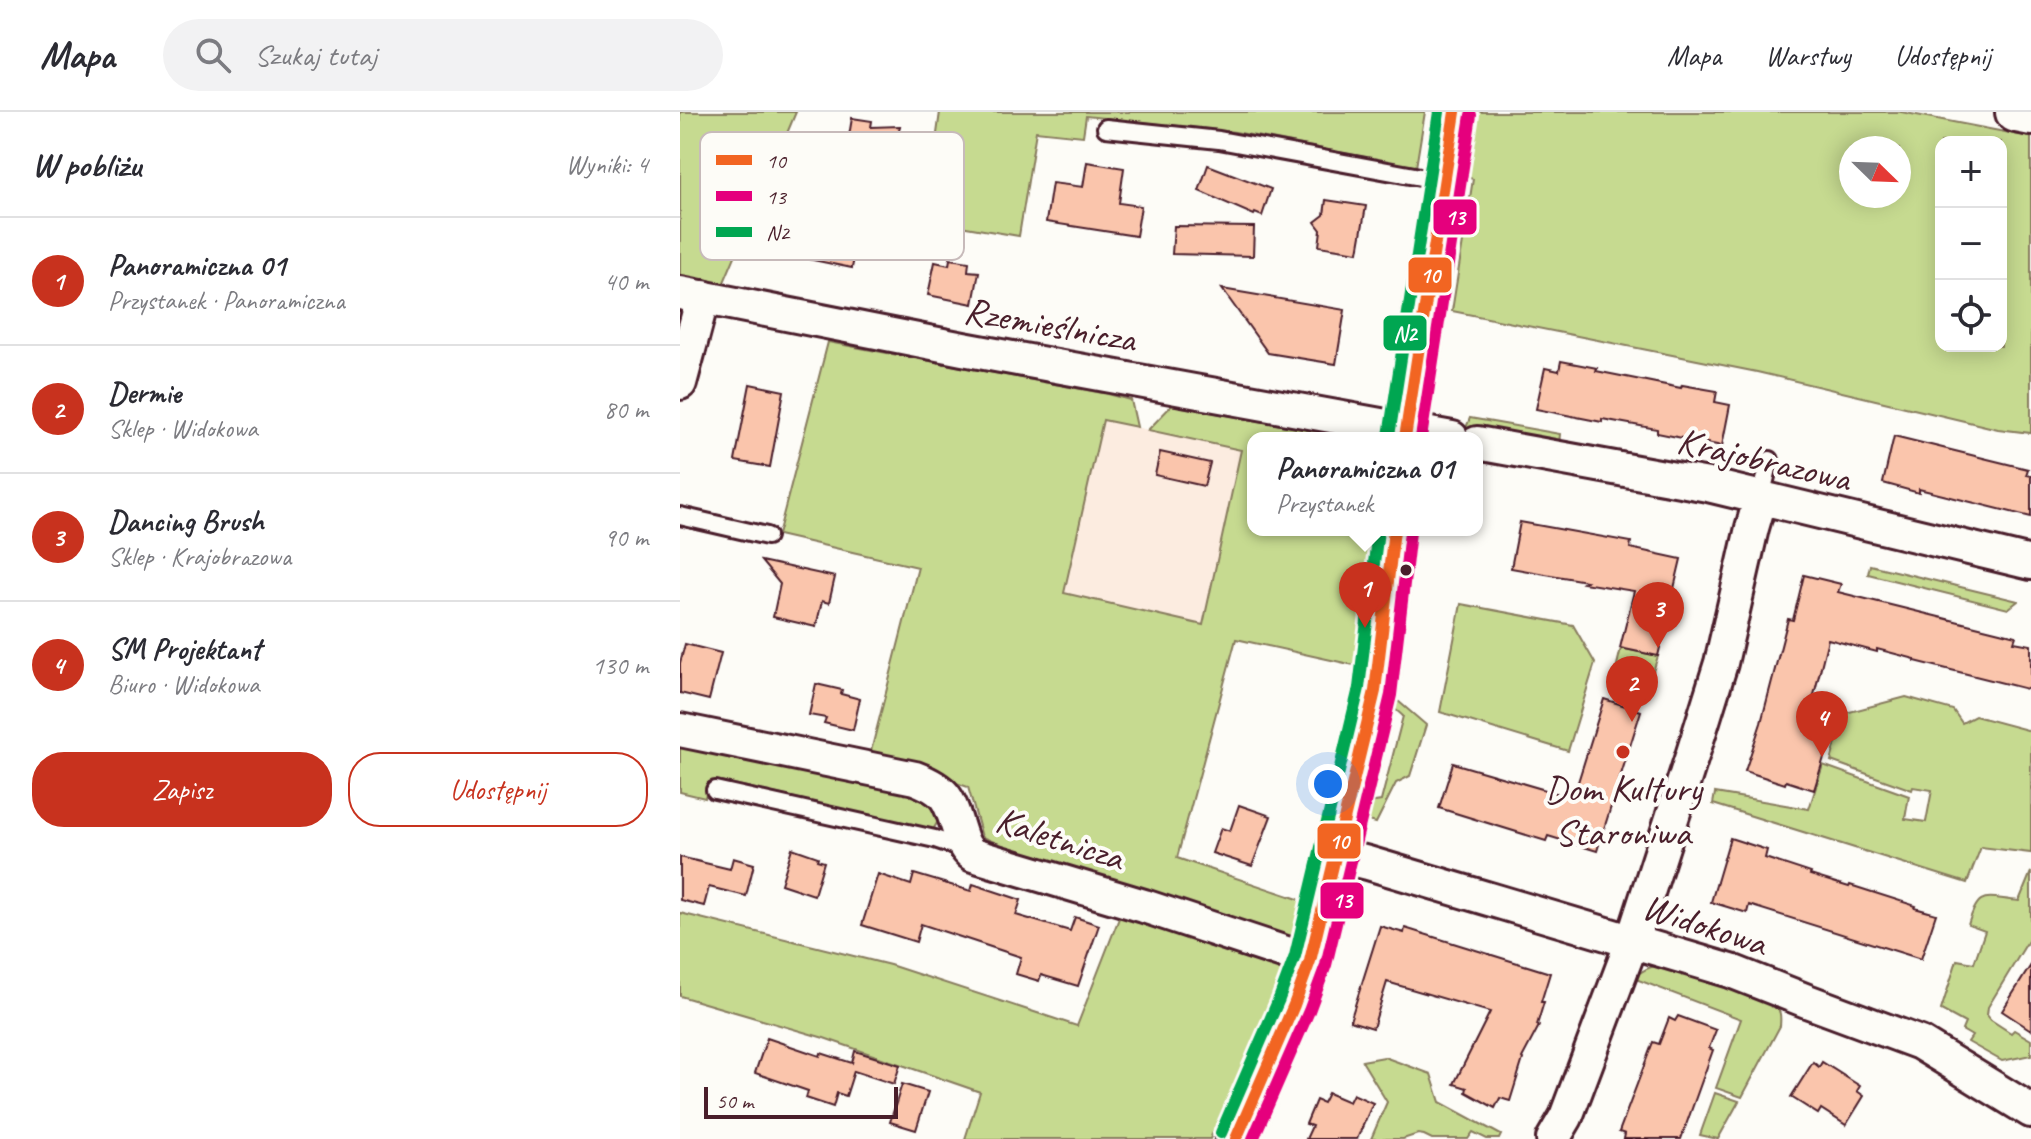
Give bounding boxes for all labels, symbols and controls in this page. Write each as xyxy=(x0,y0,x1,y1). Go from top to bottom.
search box xyxy=(163,19,723,91)
text: Mapa xyxy=(40,32,115,79)
icon: search xyxy=(191,33,235,77)
text: Szukaj tutaj xyxy=(255,36,377,74)
text: Mapa xyxy=(1667,38,1721,73)
text: Warstwy xyxy=(1765,38,1851,73)
text: Udostępnij xyxy=(1895,38,1991,73)
legend xyxy=(700,132,964,260)
north arrow xyxy=(1839,136,1911,208)
map controls xyxy=(1935,136,2007,352)
button: + xyxy=(1935,136,2007,208)
text: W pobliżu xyxy=(32,143,141,186)
text: 10 xyxy=(766,147,788,175)
text: Wyniki: 4 xyxy=(566,148,648,181)
text: 13 xyxy=(766,183,788,211)
line badge: 13 xyxy=(1432,198,1478,236)
text: 13 xyxy=(1445,204,1467,232)
button: − xyxy=(1935,208,2007,280)
text: N2 xyxy=(766,219,791,247)
text: Panoramiczna 01 xyxy=(108,246,286,284)
line badge: 10 xyxy=(1407,256,1453,294)
text: 10 xyxy=(1420,262,1442,290)
text: 1 xyxy=(52,265,64,298)
text: 40 m xyxy=(604,265,648,298)
button: locate xyxy=(1935,280,2007,352)
text: Przystanek · Panoramiczna xyxy=(108,284,345,317)
street label: Rzemieślnicza xyxy=(961,286,1142,363)
line badge: N2 xyxy=(1382,314,1428,352)
text: N2 xyxy=(1393,320,1419,348)
text: Dermie xyxy=(108,374,181,412)
text: 2 xyxy=(52,393,64,426)
text: 80 m xyxy=(604,393,648,426)
text: Sklep · Widokowa xyxy=(108,412,258,445)
street label: Krajobrazowa xyxy=(1673,417,1858,503)
popup xyxy=(1247,432,1483,536)
text: Panoramiczna 01 xyxy=(1276,449,1454,487)
text: Przystanek xyxy=(1276,487,1373,520)
text: Dancing Brush xyxy=(108,502,264,540)
text: 3 xyxy=(52,521,64,554)
text: 90 m xyxy=(604,521,648,554)
text: Sklep · Krajobrazowa xyxy=(108,540,291,573)
pin: 1 xyxy=(1339,562,1391,628)
unlabelled marker xyxy=(1398,562,1414,578)
pin: 3 xyxy=(1632,582,1684,648)
text: SM Projektant xyxy=(108,630,261,668)
text: 4 xyxy=(52,649,64,682)
text: 130 m xyxy=(592,649,648,682)
pin: 2 xyxy=(1606,656,1658,722)
text: Biuro · Widokowa xyxy=(108,668,259,701)
pin: 4 xyxy=(1796,691,1848,757)
marker: Dom Kultury Staroniwa xyxy=(1614,743,1632,761)
button: Zapisz xyxy=(32,752,332,827)
button: Udostępnij xyxy=(348,752,648,827)
your location xyxy=(1308,764,1348,804)
place label: Dom Kultury Staroniwa xyxy=(1544,765,1705,856)
street label: Kaletnicza xyxy=(990,796,1132,882)
line badge: 10 xyxy=(1316,822,1362,860)
text: 10 xyxy=(1329,828,1351,856)
line badge: 13 xyxy=(1319,881,1365,920)
street label: Widokowa xyxy=(1637,882,1775,967)
text: 13 xyxy=(1332,887,1354,915)
scale bar xyxy=(704,1083,898,1119)
text: 50 m xyxy=(716,1087,753,1115)

